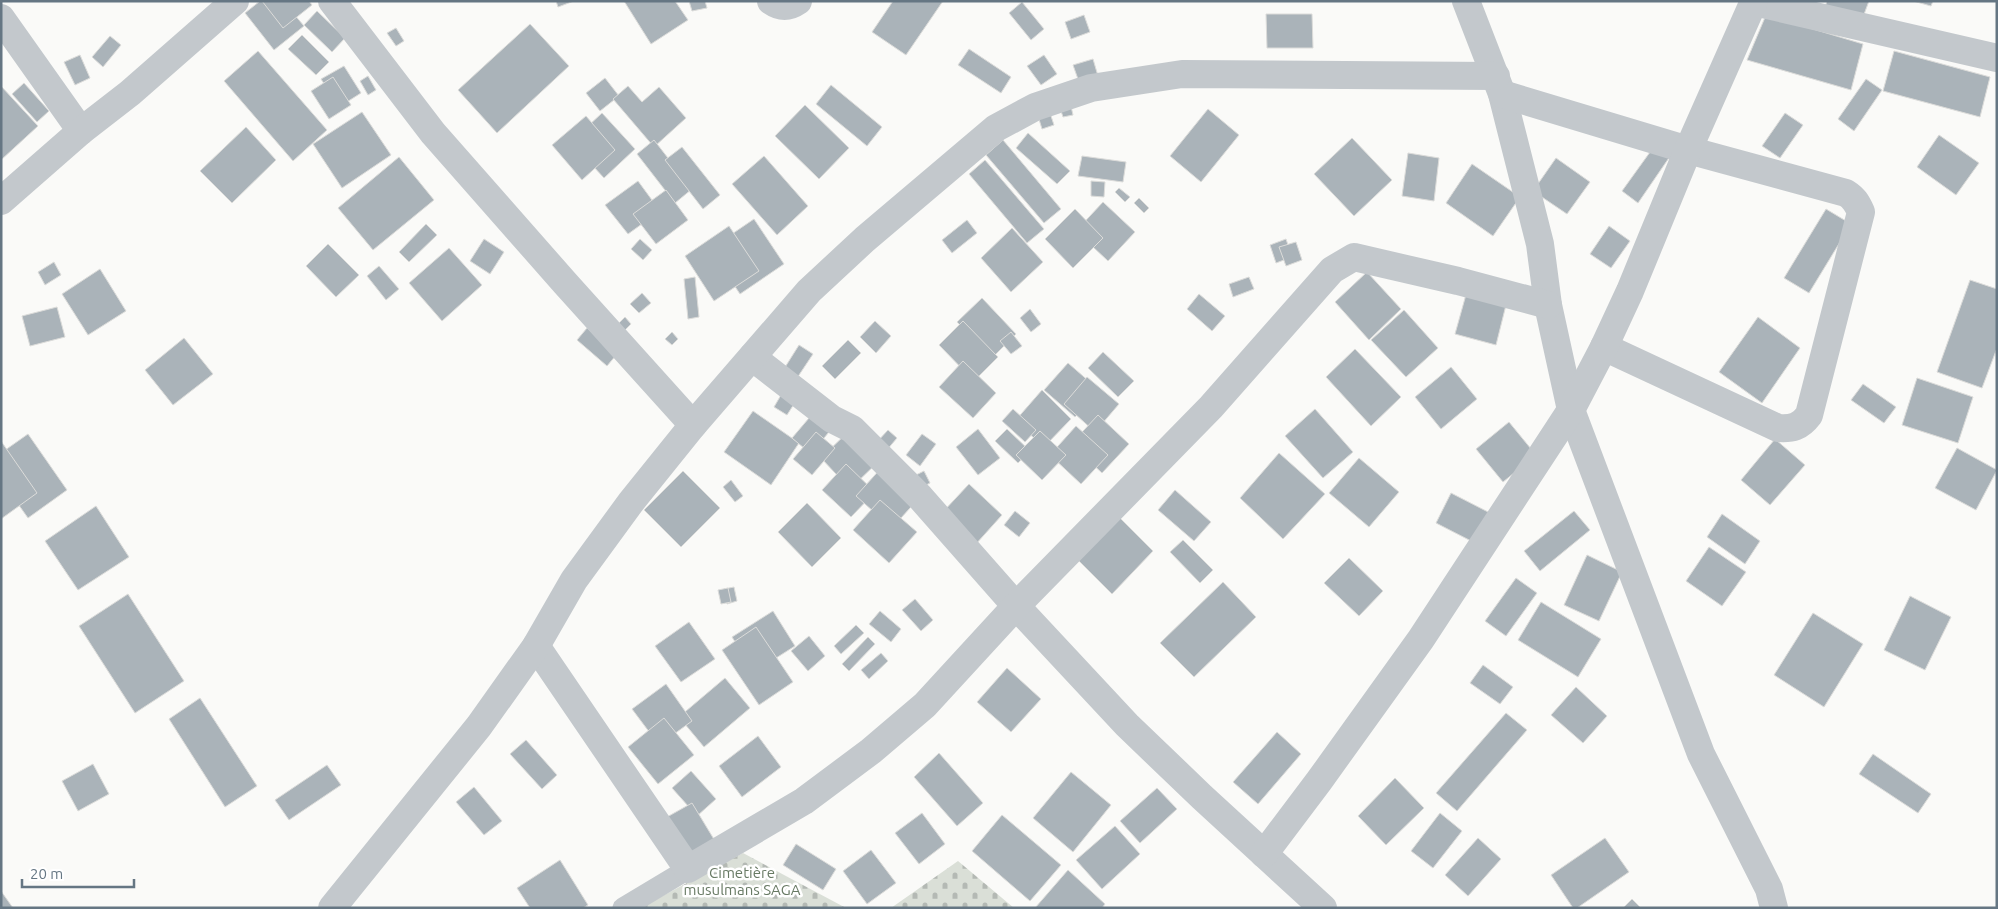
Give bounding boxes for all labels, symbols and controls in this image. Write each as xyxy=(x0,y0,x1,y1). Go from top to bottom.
scale bar xyxy=(22,856,135,888)
park label: Cimetière musulmans SAGA xyxy=(684,864,801,898)
text: 20 m xyxy=(30,865,63,882)

